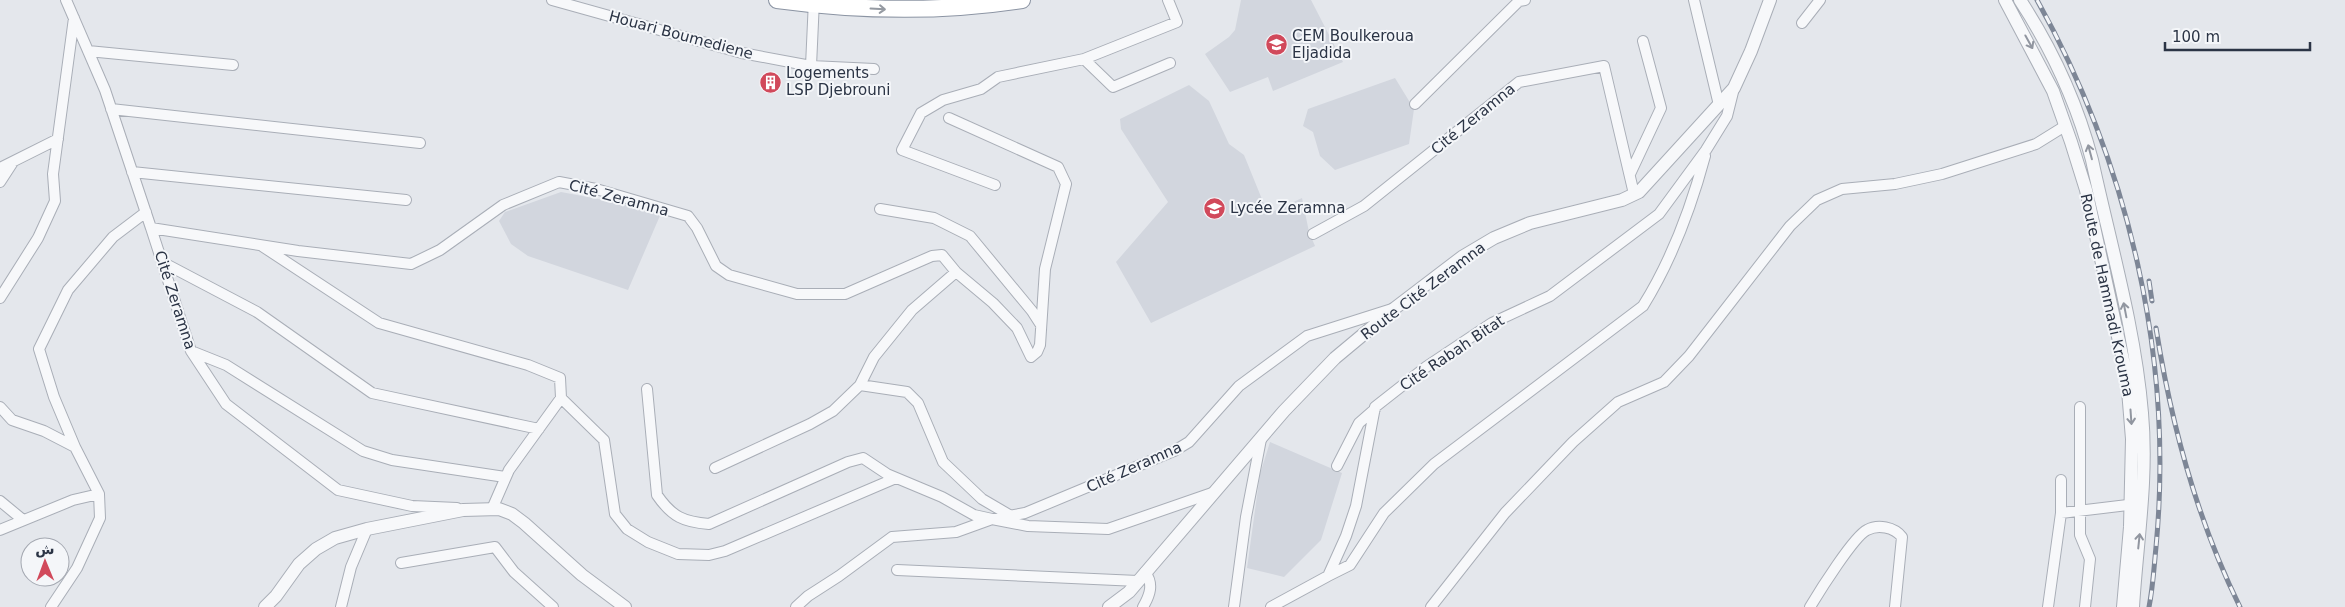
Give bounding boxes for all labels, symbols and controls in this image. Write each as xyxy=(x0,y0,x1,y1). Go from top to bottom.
one-way arrow xyxy=(870,5,886,14)
street label: Houari Boumediene xyxy=(607,7,755,63)
scale bar xyxy=(2165,20,2310,52)
place label: CEM Boulkeroua Eljadida xyxy=(1292,27,1414,62)
text: 100 m xyxy=(2172,28,2220,46)
school or university icon: CEM Boulkeroua Eljadida xyxy=(1264,33,1288,57)
one-way arrow xyxy=(2024,35,2034,50)
place label: Logements LSP Djebrouni xyxy=(786,64,890,99)
building icon: Logements LSP Djebrouni xyxy=(758,70,782,94)
street label: Cité Zeramna xyxy=(1427,80,1519,158)
one-way arrow xyxy=(2085,144,2094,160)
street label: Cité Zeramna xyxy=(567,176,671,220)
street label: Route de Hammadi Krouma xyxy=(2077,192,2137,398)
school or university icon: Lycée Zeramna xyxy=(1202,196,1226,220)
place label: Lycée Zeramna xyxy=(1230,199,1346,217)
street label: Route Cité Zeramna xyxy=(1357,238,1489,344)
street label: Cité Zeramna xyxy=(151,248,199,352)
one-way arrow xyxy=(2120,303,2129,319)
street label: Cité Rabah Bitat xyxy=(1396,311,1508,395)
one-way arrow xyxy=(2126,408,2135,424)
street label: Cité Zeramna xyxy=(1083,438,1185,496)
one-way arrow xyxy=(2134,533,2144,549)
north arrow xyxy=(20,537,70,587)
text: ش xyxy=(35,541,55,557)

